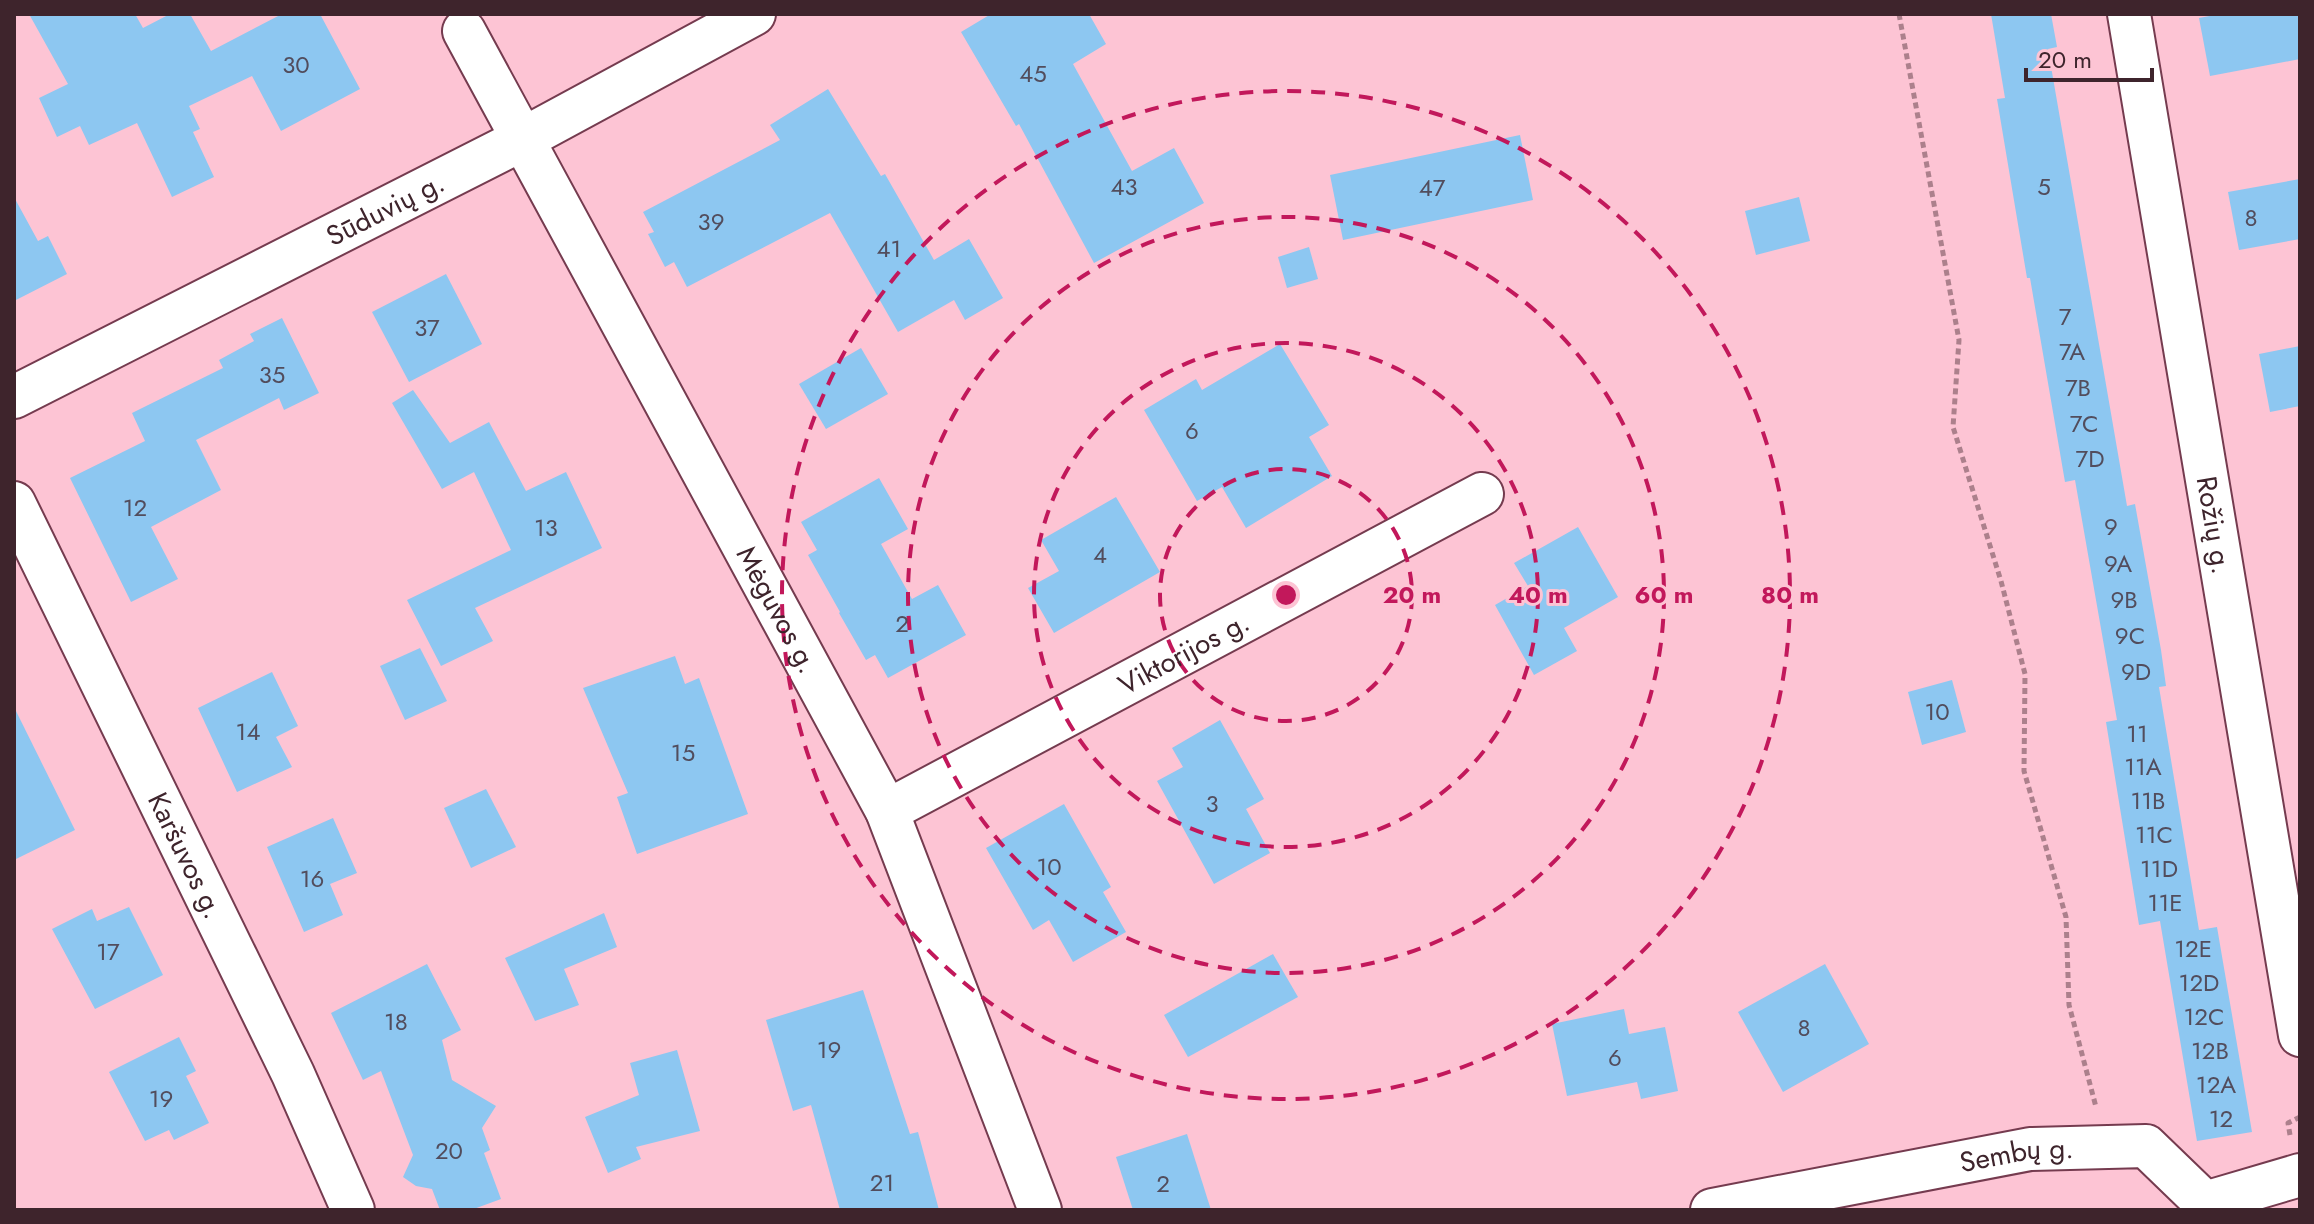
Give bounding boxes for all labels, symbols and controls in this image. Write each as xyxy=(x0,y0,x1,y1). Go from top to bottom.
scale bar xyxy=(2026,32,2152,82)
text: 20 m xyxy=(2038,42,2092,77)
house number: 30 xyxy=(282,47,310,82)
house number: 45 xyxy=(1019,56,1047,91)
street label: Sūduvių g. xyxy=(319,162,452,257)
house number: 43 xyxy=(1110,169,1138,204)
house number: 5 xyxy=(2037,169,2051,204)
house number: 47 xyxy=(1419,170,1446,205)
house number: 8 xyxy=(2244,200,2258,235)
house number: 39 xyxy=(698,204,724,239)
house number: 41 xyxy=(877,231,901,266)
house number: 7 xyxy=(2059,299,2072,334)
house number: 37 xyxy=(414,310,440,345)
house number: 7A xyxy=(2059,334,2085,369)
house number: 35 xyxy=(259,357,285,392)
house number: 7B xyxy=(2065,370,2091,405)
house number: 7C xyxy=(2070,406,2098,441)
house number: 6 xyxy=(1185,413,1199,448)
house number: 7D xyxy=(2076,441,2104,476)
street label: Rožių g. xyxy=(2186,473,2242,577)
house number: 12 xyxy=(123,490,147,525)
house number: 9 xyxy=(2104,509,2118,544)
house number: 13 xyxy=(534,510,558,545)
house number: 4 xyxy=(1093,537,1107,572)
street label: Mėguvos g. xyxy=(726,539,828,681)
house number: 9A xyxy=(2104,546,2132,581)
text: 20 m xyxy=(1383,577,1441,612)
text: 40 m xyxy=(1508,577,1568,612)
text: 60 m xyxy=(1635,577,1693,612)
text: 80 m xyxy=(1761,577,1819,612)
centre of rings xyxy=(1272,581,1300,609)
house number: 9B xyxy=(2110,582,2138,617)
street label: Viktorijos g. xyxy=(1111,602,1257,705)
house number: 2 xyxy=(895,606,909,641)
house number: 9C xyxy=(2115,618,2145,653)
house number: 9D xyxy=(2121,654,2151,689)
house number: 10 xyxy=(1924,694,1950,729)
house number: 14 xyxy=(236,714,260,749)
house number: 11 xyxy=(2126,716,2148,751)
house number: 15 xyxy=(671,735,695,770)
house number: 11A xyxy=(2124,749,2162,784)
house number: 11B xyxy=(2131,783,2166,818)
street label: Karšuvos g. xyxy=(137,785,234,926)
house number: 3 xyxy=(1205,786,1219,821)
house number: 11C xyxy=(2135,817,2173,852)
house number: 10 xyxy=(1036,849,1062,884)
house number: 11D xyxy=(2140,851,2178,886)
house number: 16 xyxy=(300,861,324,896)
house number: 11E xyxy=(2148,885,2182,920)
house number: 12E xyxy=(2174,931,2212,966)
house number: 17 xyxy=(96,934,120,969)
house number: 12D xyxy=(2179,965,2219,1000)
house number: 12C xyxy=(2184,999,2224,1034)
house number: 18 xyxy=(384,1004,408,1039)
house number: 8 xyxy=(1797,1010,1811,1045)
house number: 19 xyxy=(817,1032,841,1067)
house number: 12B xyxy=(2191,1033,2229,1068)
house number: 6 xyxy=(1608,1040,1622,1075)
house number: 12A xyxy=(2196,1067,2236,1102)
house number: 19 xyxy=(149,1081,173,1116)
house number: 12 xyxy=(2209,1101,2233,1136)
street label: Sembų g. xyxy=(1956,1128,2074,1183)
house number: 20 xyxy=(435,1133,463,1168)
house number: 21 xyxy=(870,1165,894,1200)
house number: 2 xyxy=(1156,1166,1170,1201)

